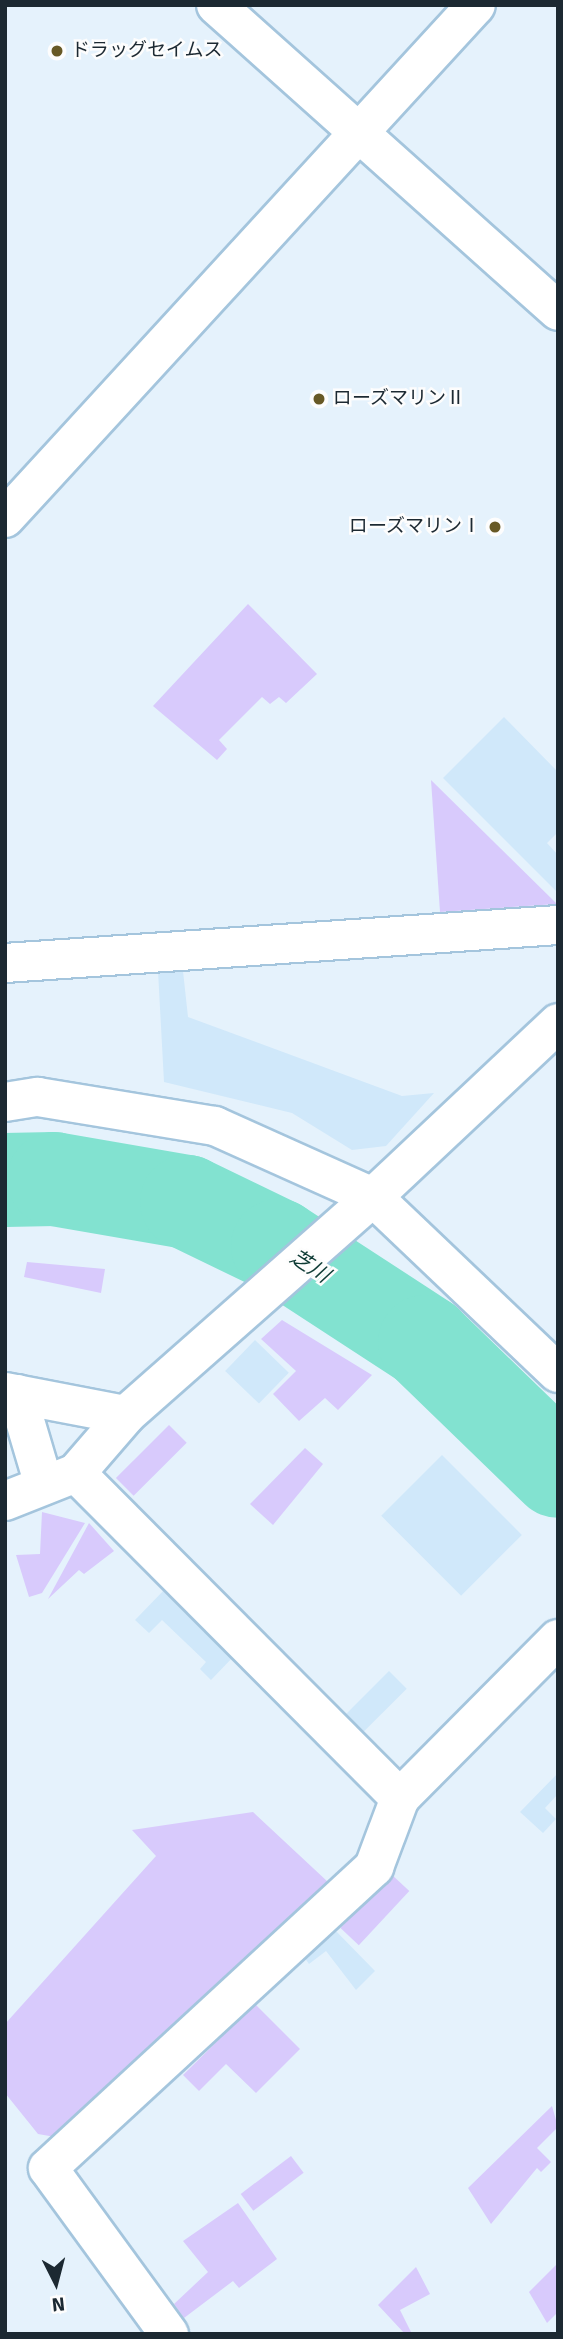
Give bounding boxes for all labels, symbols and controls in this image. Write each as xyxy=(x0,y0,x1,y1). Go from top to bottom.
place label: ドラッグセイムス xyxy=(71,40,223,62)
marker: ドラッグセイムス xyxy=(49,43,65,59)
place label: ローズマリンⅡ xyxy=(333,388,466,410)
marker: ローズマリンⅡ xyxy=(311,391,327,407)
place label: ローズマリンⅠ xyxy=(348,516,481,538)
marker: ローズマリンⅠ xyxy=(487,519,503,535)
water label: 芝川 xyxy=(286,1244,334,1288)
north arrow xyxy=(21,2248,91,2318)
text: N xyxy=(50,2291,66,2317)

